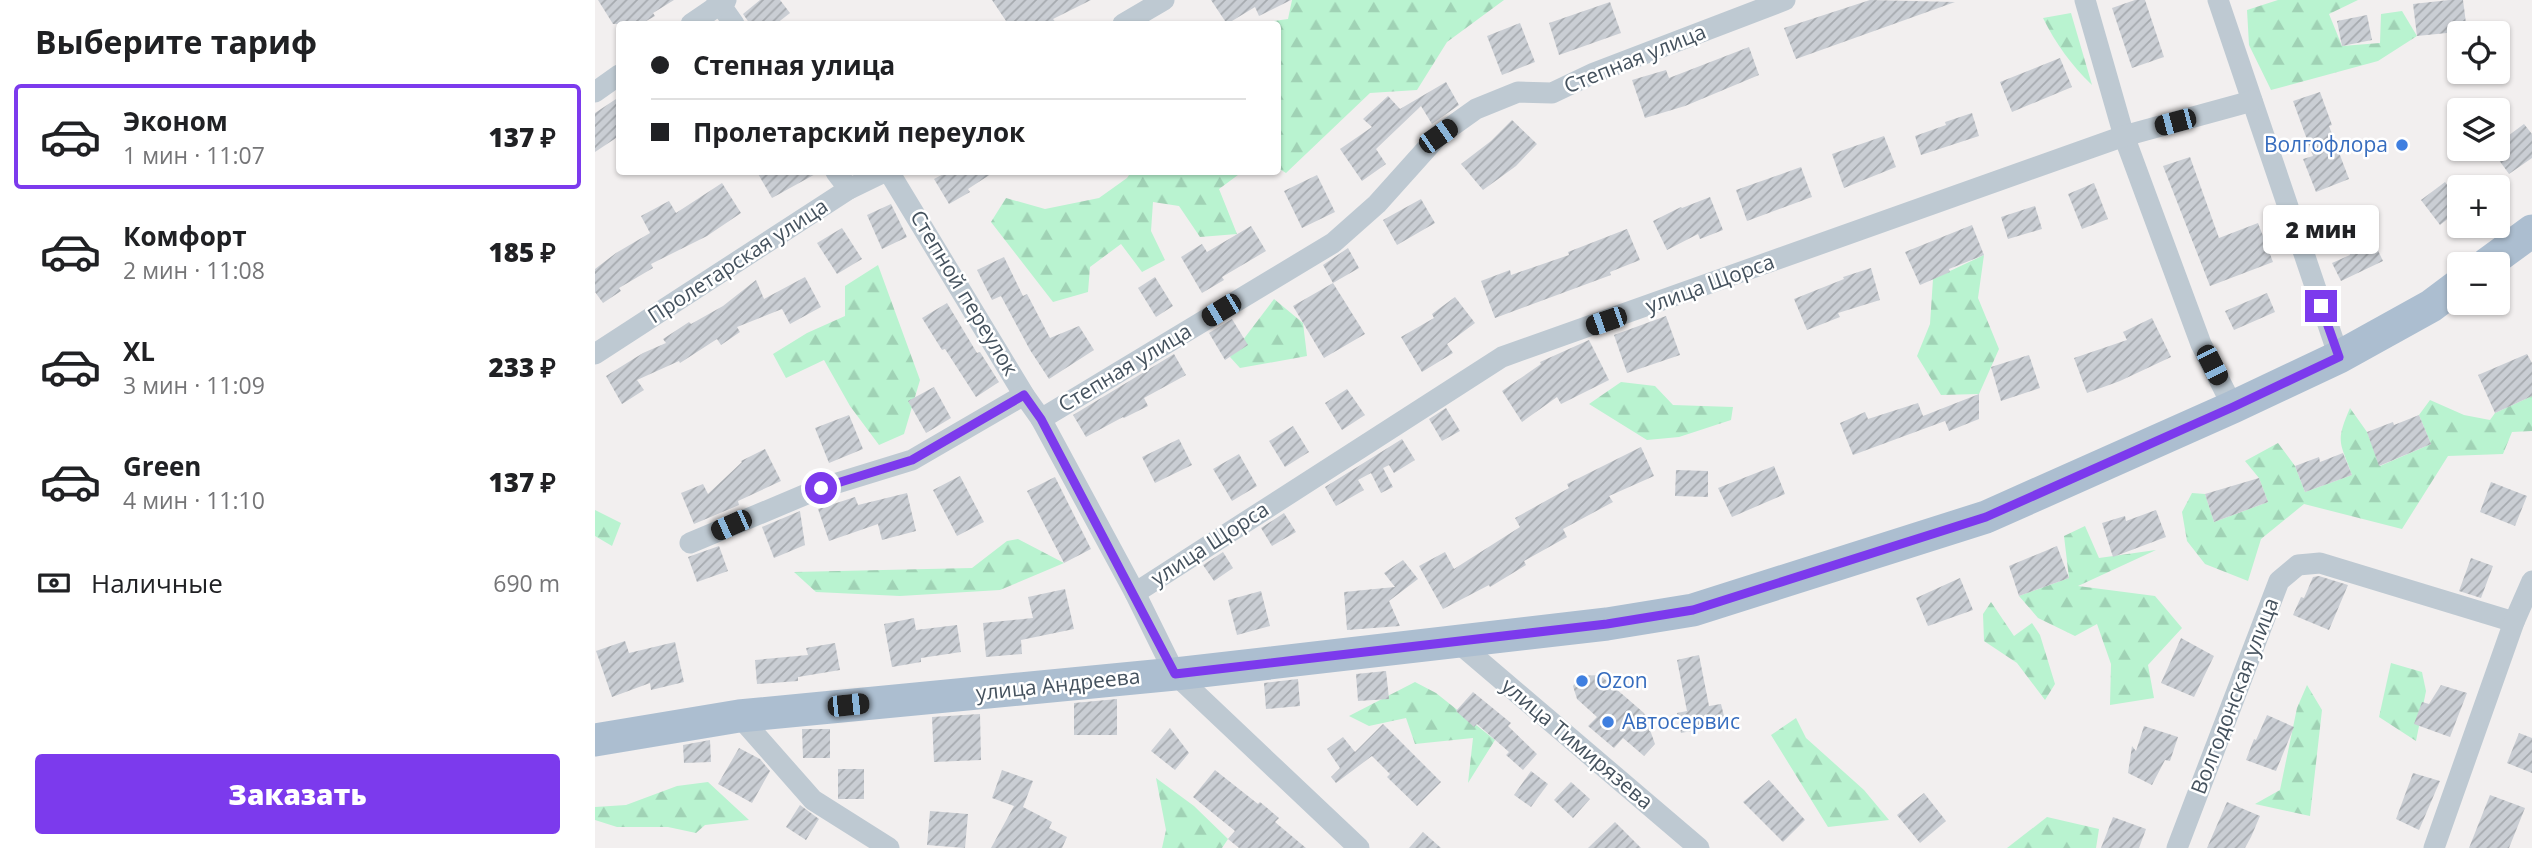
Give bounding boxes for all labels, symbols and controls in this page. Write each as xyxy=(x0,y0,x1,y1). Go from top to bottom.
street label: Степная улица xyxy=(1560,17,1710,99)
text: Выберите тариф xyxy=(35,20,317,63)
map controls xyxy=(2447,21,2510,315)
button: locate xyxy=(2447,21,2510,84)
text: Степная улица xyxy=(693,47,895,83)
button: layers xyxy=(2447,98,2510,161)
text: Эконом xyxy=(123,103,228,139)
icon: car xyxy=(39,105,102,168)
car xyxy=(2152,106,2199,138)
text: Пролетарский переулок xyxy=(693,114,1025,150)
car xyxy=(1415,115,1462,157)
text: 137 ₽ xyxy=(488,119,556,155)
place label: Волгофлора xyxy=(2264,130,2388,158)
marker: Волгофлора xyxy=(2394,137,2410,153)
text: 1 мин · 11:07 xyxy=(123,139,265,171)
button: + xyxy=(2447,175,2510,238)
street label: Пролетарская улица xyxy=(642,191,833,329)
callout: 2 мин xyxy=(2263,204,2379,254)
street label: Степной переулок xyxy=(904,205,1025,380)
text: 2 мин xyxy=(2286,213,2356,245)
text: Комфорт xyxy=(123,218,247,254)
icon: car xyxy=(39,220,102,283)
text: 185 ₽ xyxy=(488,234,556,270)
street label: улица Щорса xyxy=(1641,247,1778,319)
button: − xyxy=(2447,252,2510,315)
text: 2 мин · 11:08 xyxy=(123,254,265,286)
car xyxy=(1198,290,1245,330)
route end xyxy=(2305,290,2337,322)
car xyxy=(1583,304,1630,338)
street label: Степная улица xyxy=(1053,316,1196,418)
text: XL xyxy=(123,333,155,369)
icon: car xyxy=(39,335,102,398)
car xyxy=(2194,342,2231,388)
text: 233 ₽ xyxy=(488,349,556,385)
text: 3 мин · 11:09 xyxy=(123,369,265,401)
text: Green xyxy=(123,448,201,484)
icon: car xyxy=(39,450,102,513)
text: 137 ₽ xyxy=(488,464,556,500)
route start xyxy=(805,472,837,504)
text: 4 мин · 11:10 xyxy=(123,484,265,516)
street label: улица Щорса xyxy=(1145,495,1274,592)
car xyxy=(708,507,755,543)
icon: cash xyxy=(35,564,73,602)
text: Наличные xyxy=(91,565,223,601)
text: 690 m xyxy=(493,567,560,599)
street label: Волгодонская улица xyxy=(2184,593,2284,798)
street label: улица Андреева xyxy=(974,661,1141,707)
place label: Ozon xyxy=(1596,666,1648,694)
street label: улица Тимирязева xyxy=(1496,671,1659,815)
marker: Ozon xyxy=(1574,673,1590,689)
car xyxy=(827,692,870,718)
place label: Автосервис xyxy=(1622,707,1740,735)
marker: Автосервис xyxy=(1600,714,1616,730)
button: Заказать xyxy=(35,754,560,834)

